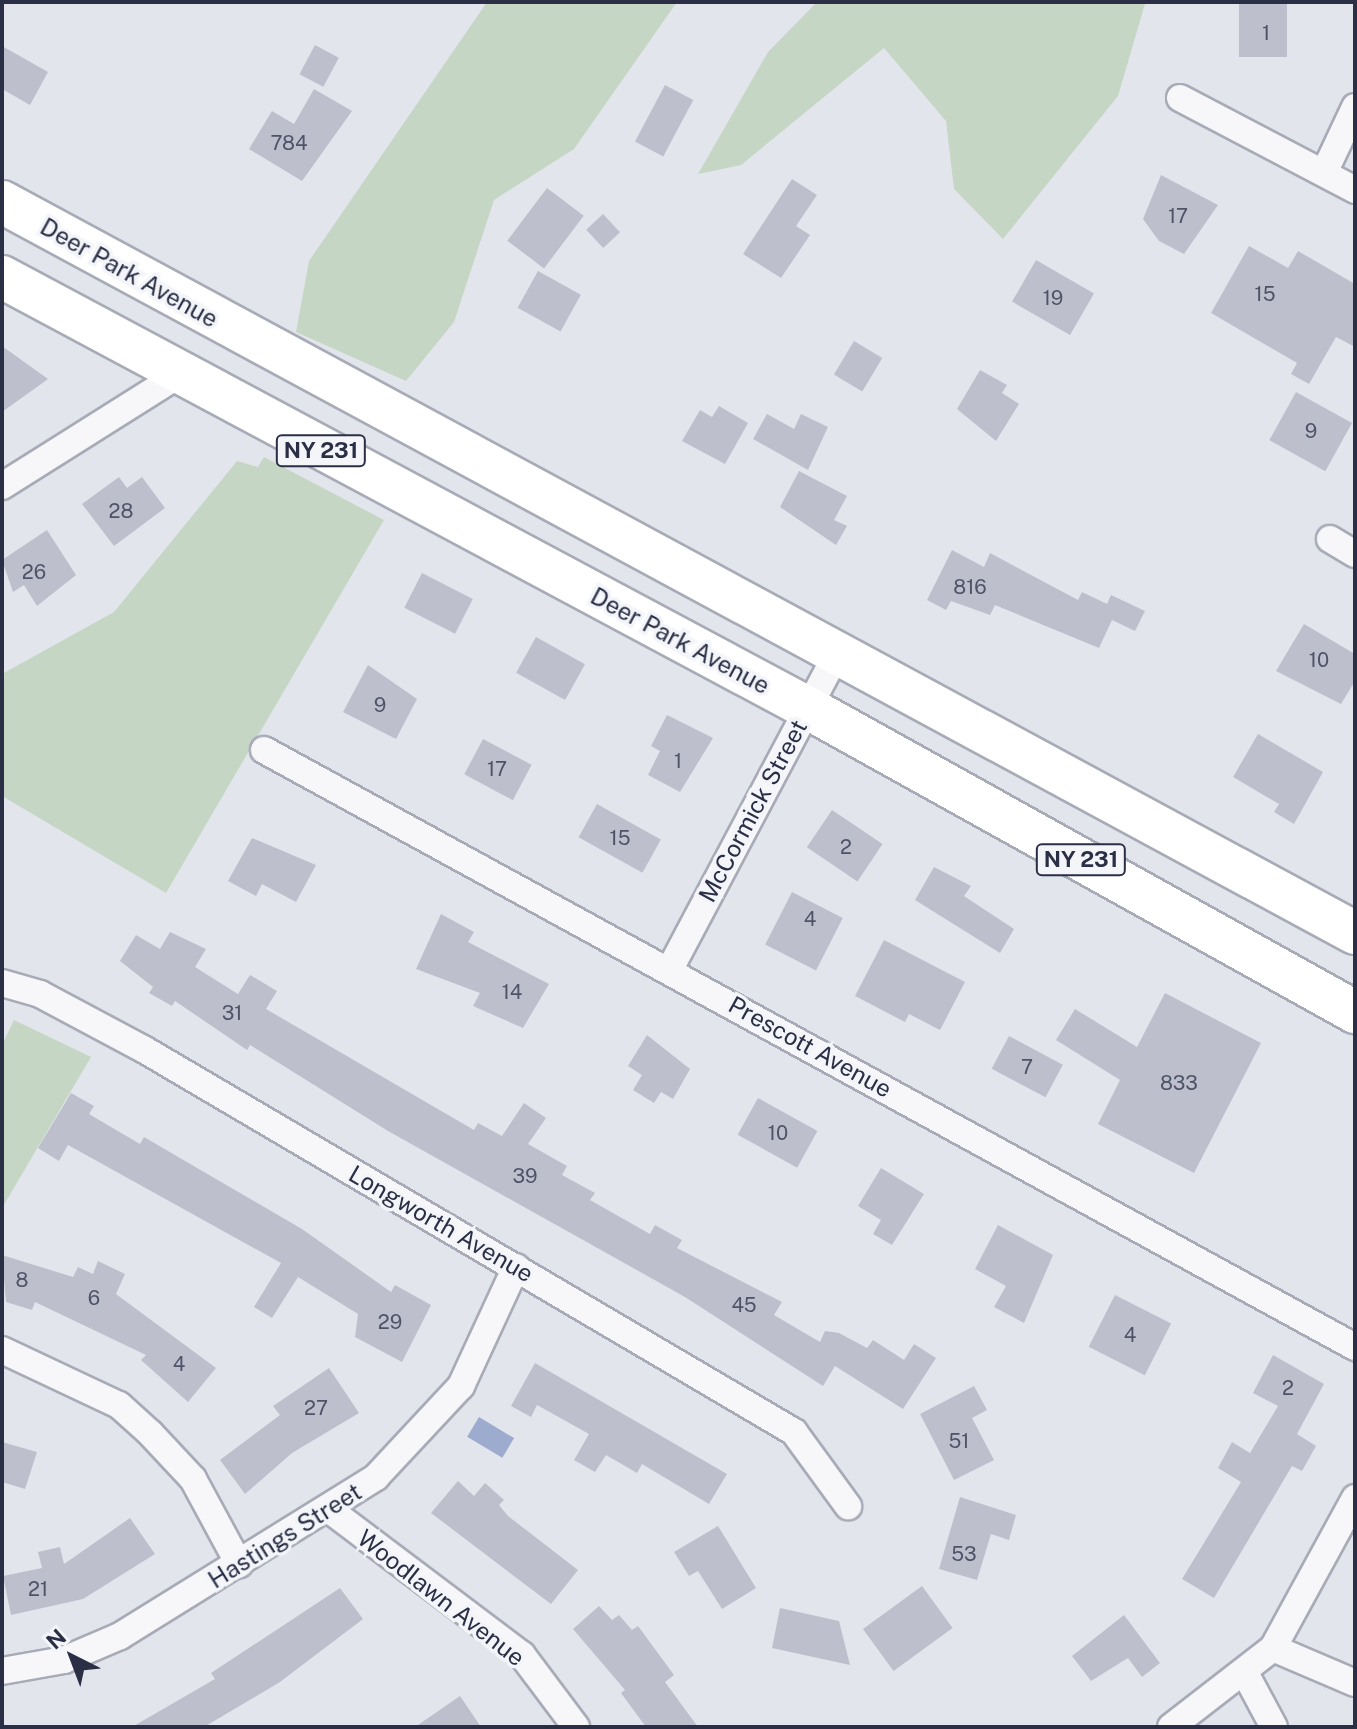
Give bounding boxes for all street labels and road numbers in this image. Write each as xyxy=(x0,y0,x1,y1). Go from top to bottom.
street label: Deer Park Avenue xyxy=(35,212,223,334)
road number: NY 231 xyxy=(275,433,367,469)
street label: Deer Park Avenue xyxy=(586,582,774,700)
street label: McCormick Street xyxy=(693,715,813,907)
road number: NY 231 xyxy=(1035,842,1127,878)
street label: Prescott Avenue xyxy=(723,990,897,1104)
street label: Longworth Avenue xyxy=(344,1159,538,1289)
street label: Hastings Street xyxy=(203,1477,367,1595)
street label: Woodlawn Avenue xyxy=(352,1524,530,1672)

